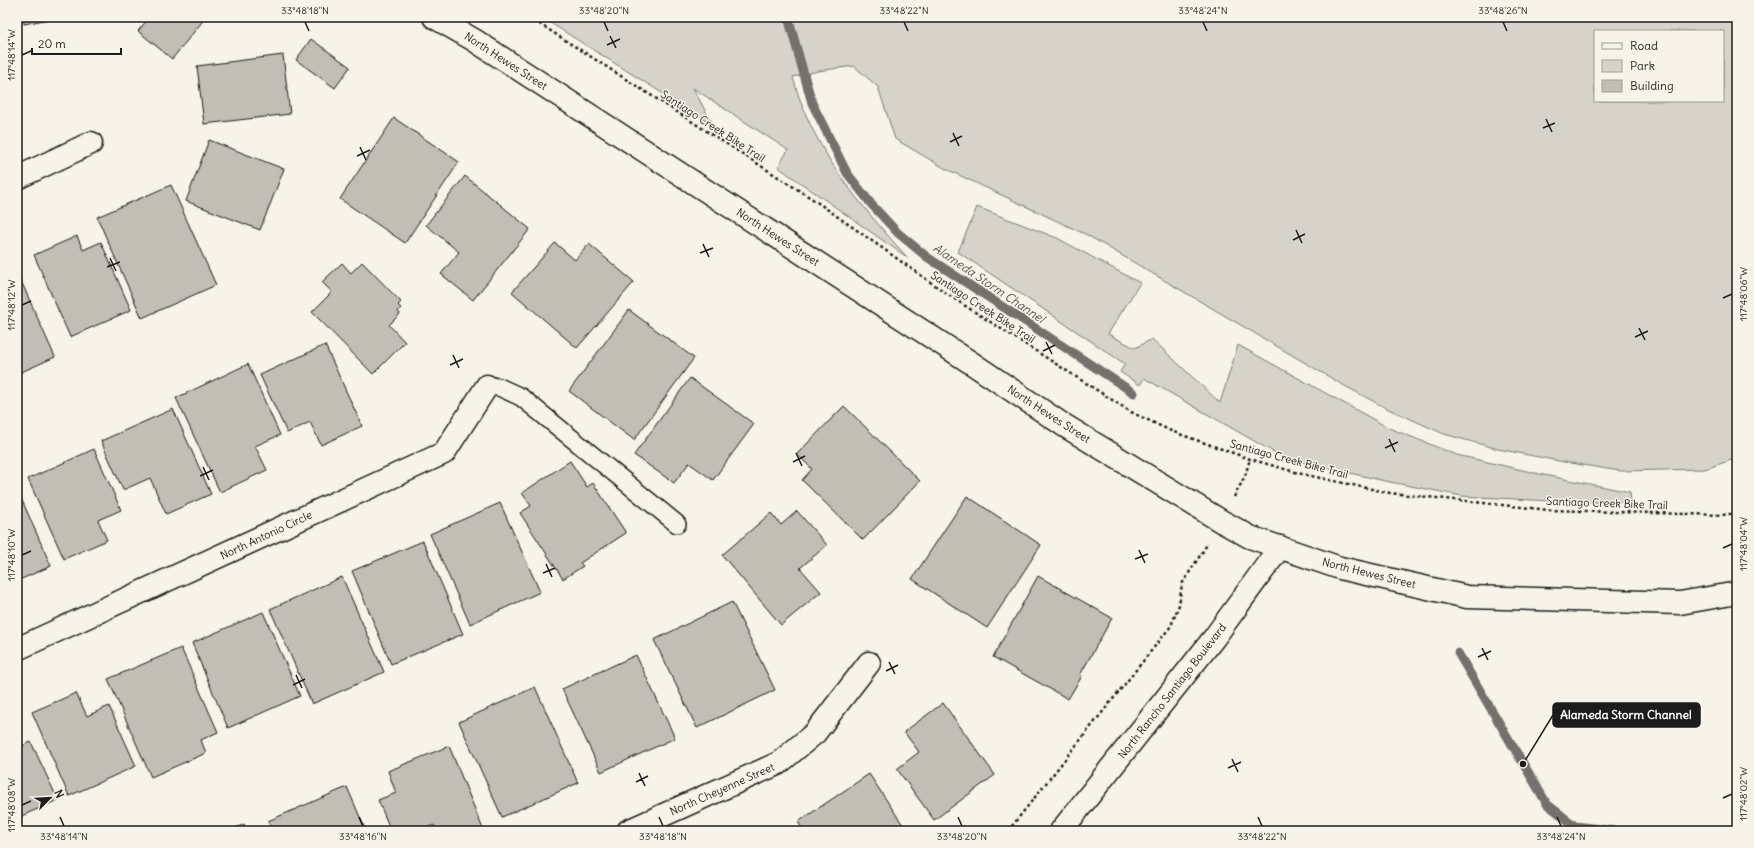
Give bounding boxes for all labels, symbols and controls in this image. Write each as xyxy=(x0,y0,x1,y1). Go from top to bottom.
text: 33°48'18"N xyxy=(281,4,329,17)
text: 33°48'20"N xyxy=(579,4,629,17)
text: 33°48'22"N xyxy=(879,4,929,17)
text: 33°48'24"N xyxy=(1178,4,1228,17)
text: 33°48'26"N xyxy=(1478,4,1528,17)
text: 117°48'14"W xyxy=(5,29,18,81)
street label: North Hewes Street xyxy=(462,29,550,93)
scale bar xyxy=(32,30,121,56)
legend xyxy=(1594,30,1724,102)
text: 20 m xyxy=(38,36,66,51)
text: Road xyxy=(1630,38,1658,53)
text: Park xyxy=(1630,58,1655,73)
text: Building xyxy=(1630,78,1674,93)
street label: Santiago Creek Bike Trail xyxy=(658,87,768,165)
street label: North Hewes Street xyxy=(734,205,822,269)
water label: Alameda Storm Channel xyxy=(930,240,1050,327)
text: 117°48'06"W xyxy=(1737,267,1750,321)
street label: Santiago Creek Bike Trail xyxy=(928,268,1038,346)
text: 117°48'12"W xyxy=(5,279,18,331)
street label: North Hewes Street xyxy=(1005,382,1093,446)
street label: Santiago Creek Bike Trail xyxy=(1228,436,1350,482)
street label: Santiago Creek Bike Trail xyxy=(1546,494,1668,512)
street label: North Antonio Circle xyxy=(218,508,314,562)
text: 117°48'04"W xyxy=(1737,517,1750,571)
text: 117°48'10"W xyxy=(5,529,18,581)
street label: North Hewes Street xyxy=(1321,555,1418,591)
street label: North Rancho Santiago Boulevard xyxy=(1115,620,1229,761)
callout: Alameda Storm Channel xyxy=(1553,703,1700,727)
text: Alameda Storm Channel xyxy=(1560,707,1692,722)
street label: North Cheyenne Street xyxy=(667,759,777,818)
text: 117°48'02"W xyxy=(1737,767,1750,821)
text: 117°48'08"W xyxy=(5,778,18,832)
north arrow xyxy=(30,778,70,818)
text: N xyxy=(51,788,67,800)
text: 33°48'14"N xyxy=(40,830,88,843)
text: 33°48'16"N xyxy=(339,830,387,843)
text: 33°48'18"N xyxy=(639,830,687,843)
text: 33°48'20"N xyxy=(937,830,987,843)
text: 33°48'22"N xyxy=(1237,830,1287,843)
text: 33°48'24"N xyxy=(1536,830,1586,843)

